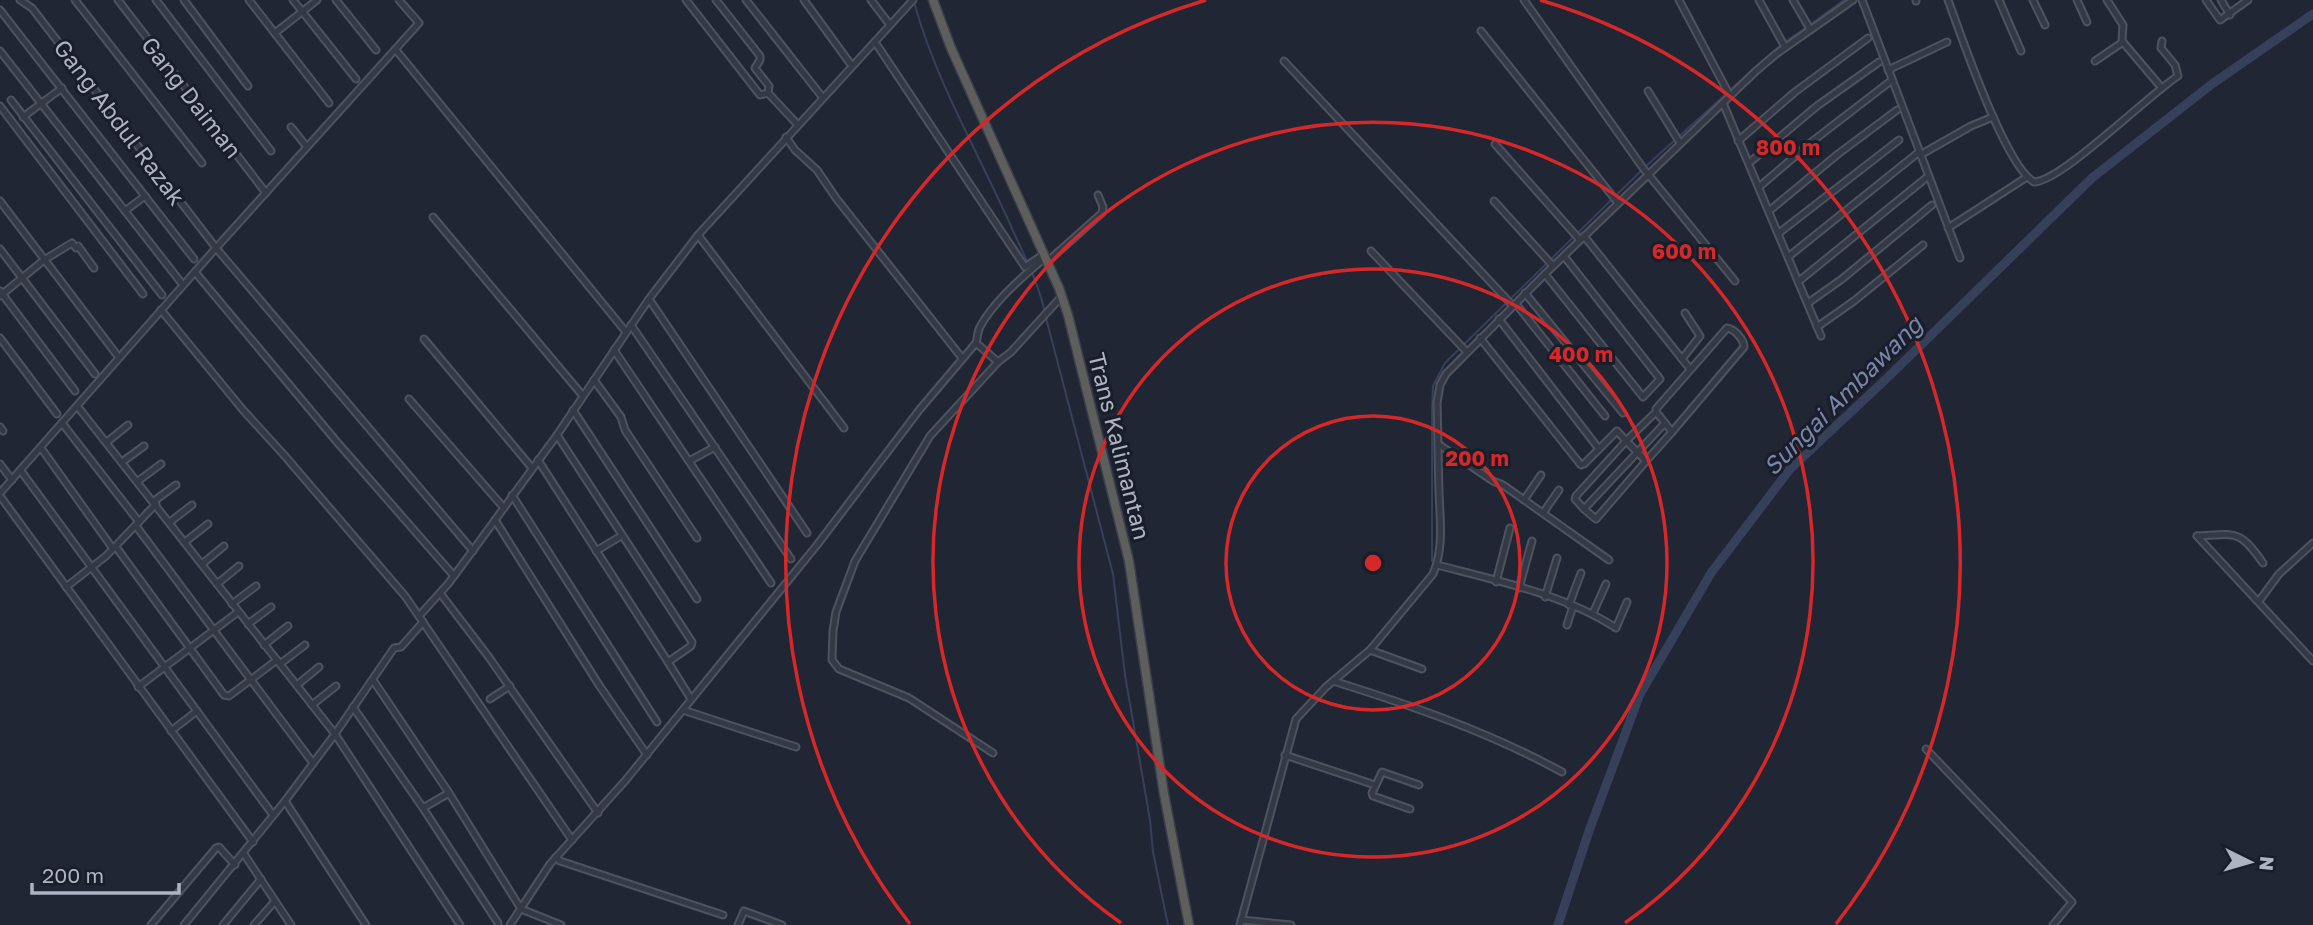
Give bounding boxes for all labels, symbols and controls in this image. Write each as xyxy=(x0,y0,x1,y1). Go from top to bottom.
street label: Gang Daiman xyxy=(136,31,248,163)
street label: Gang Abdul Razak xyxy=(49,34,191,210)
text: 800 m xyxy=(1756,134,1820,160)
text: 600 m xyxy=(1652,238,1716,264)
water label: Sungai Ambawang xyxy=(1756,308,1930,481)
text: 400 m xyxy=(1549,341,1613,367)
street label: Trans Kalimantan xyxy=(1083,350,1157,542)
text: 200 m xyxy=(1445,445,1509,471)
centre of rings xyxy=(1361,551,1385,575)
north arrow xyxy=(2215,827,2285,897)
scale bar xyxy=(32,852,178,896)
text: N xyxy=(2255,855,2280,872)
text: 200 m xyxy=(42,862,104,888)

